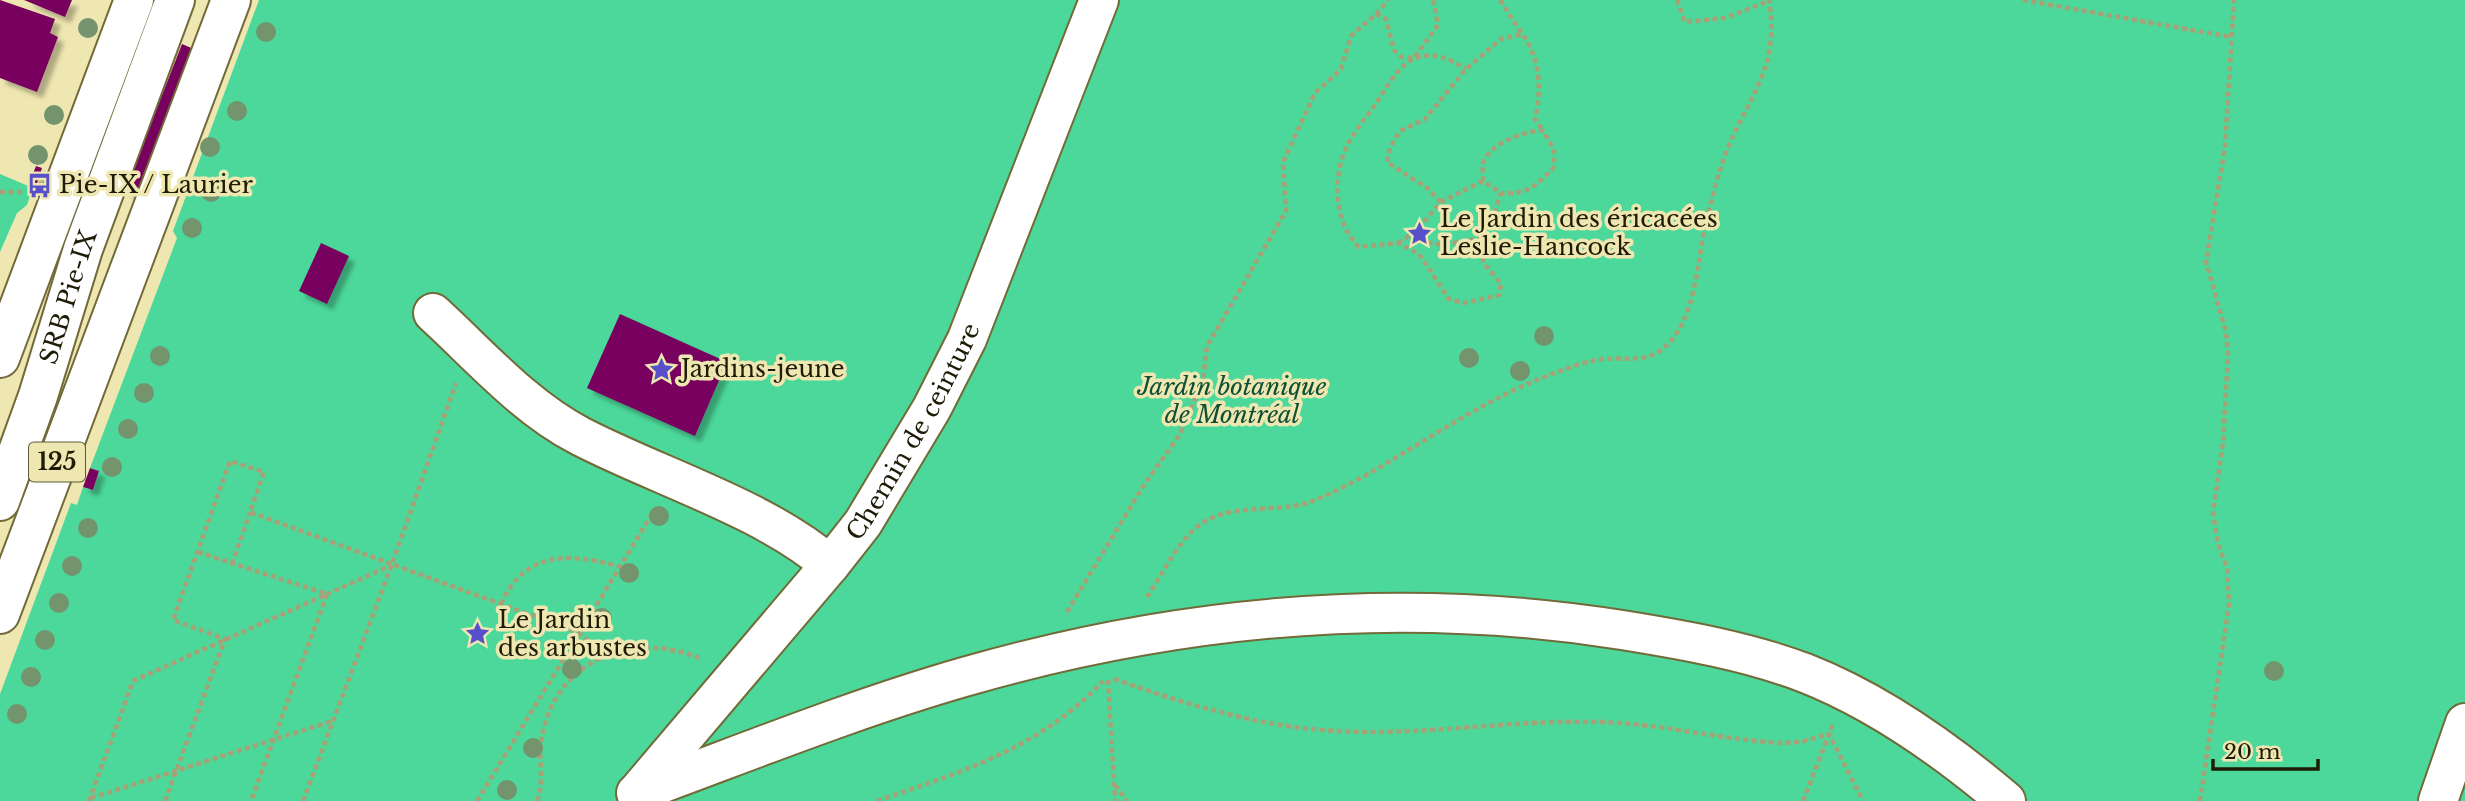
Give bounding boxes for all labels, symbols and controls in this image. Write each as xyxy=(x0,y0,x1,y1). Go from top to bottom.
place label: Pie-IX / Laurier xyxy=(59,170,253,199)
bus stop icon: Pie-IX / Laurier xyxy=(25,171,53,199)
place label: Le Jardin des éricacées Leslie-Hancock xyxy=(1440,204,1718,261)
place icon: Le Jardin des éricacées Leslie-Hancock xyxy=(1406,219,1434,247)
street label: SRB Pie-IX xyxy=(34,226,103,368)
street label: Chemin de ceinture xyxy=(840,319,986,546)
place label: Jardins-jeune xyxy=(678,354,845,383)
place icon: Jardins-jeune xyxy=(647,355,675,383)
park label: Jardin botanique de Montréal xyxy=(1137,372,1327,429)
road number: 125 xyxy=(29,442,85,482)
place label: Le Jardin des arbustes xyxy=(498,605,647,662)
place icon: Le Jardin des arbustes xyxy=(464,620,492,648)
scale bar xyxy=(2213,728,2318,772)
text: 20 m xyxy=(2224,739,2281,765)

